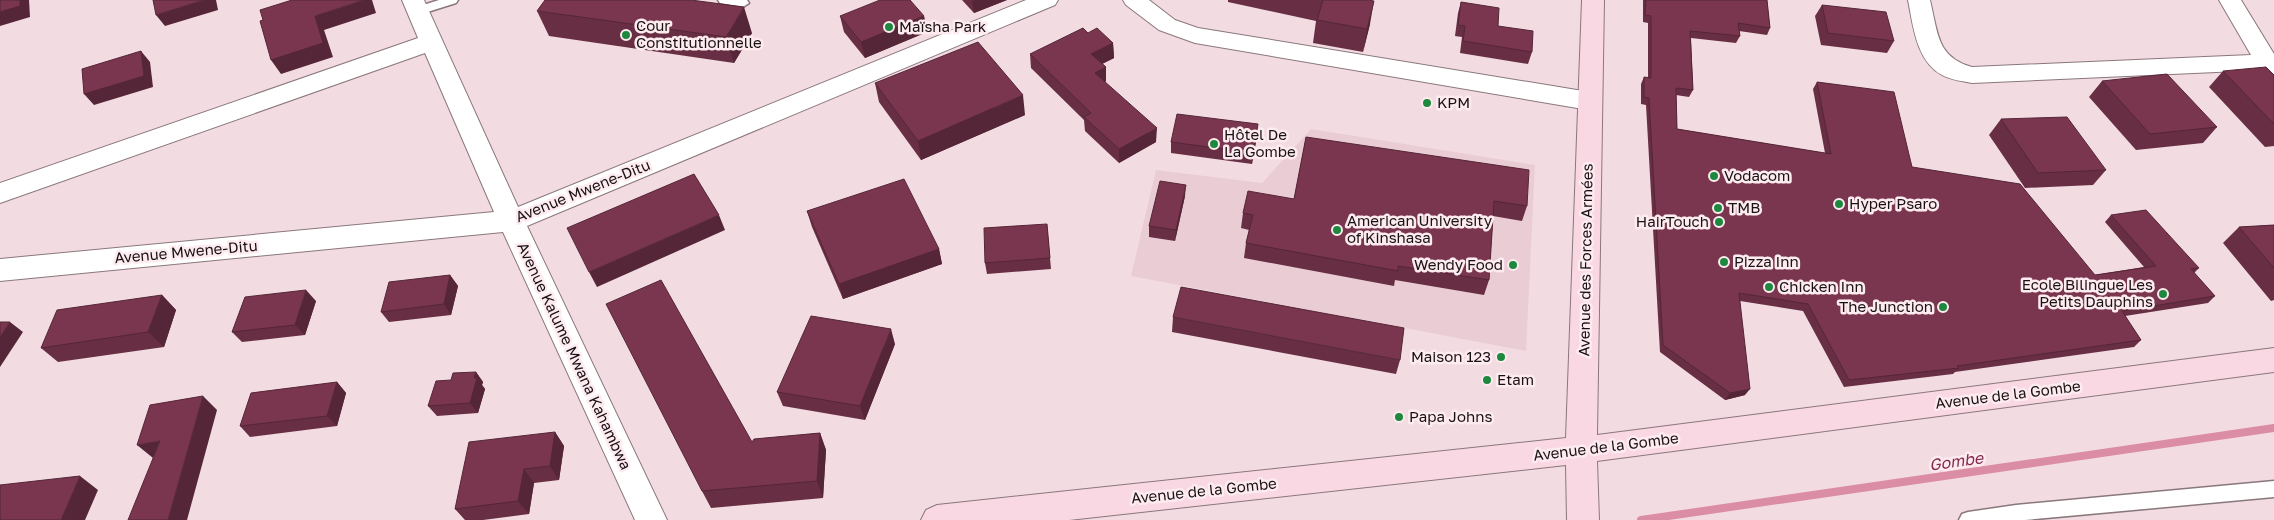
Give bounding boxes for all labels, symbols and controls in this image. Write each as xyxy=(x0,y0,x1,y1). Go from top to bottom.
place label: Cour Constitutionnelle xyxy=(636,16,762,51)
place label: Maïsha Park xyxy=(899,17,987,35)
marker: Maïsha Park xyxy=(883,21,895,33)
marker: Cour Constitutionnelle xyxy=(620,29,632,41)
place label: KPM xyxy=(1437,93,1470,111)
marker: KPM xyxy=(1421,97,1433,109)
place label: Hôtel De La Gombe xyxy=(1224,125,1296,160)
marker: Hôtel De La Gombe xyxy=(1208,138,1220,150)
street label: Avenue Mwene-Ditu xyxy=(513,155,653,225)
street label: Avenue des Forces Armées xyxy=(1574,163,1596,357)
place label: Vodacom xyxy=(1724,166,1790,184)
marker: Vodacom xyxy=(1708,170,1720,182)
place label: Hyper Psaro xyxy=(1849,194,1937,212)
place label: TMB xyxy=(1728,198,1760,216)
marker: Hyper Psaro xyxy=(1833,198,1845,210)
marker: TMB xyxy=(1712,202,1724,214)
place label: American University of Kinshasa xyxy=(1347,211,1493,246)
place label: HairTouch xyxy=(1636,212,1709,230)
marker: HairTouch xyxy=(1713,216,1725,228)
marker: American University of Kinshasa xyxy=(1331,224,1343,236)
street label: Avenue Mwene-Ditu xyxy=(114,236,258,266)
street label: Avenue Kalume Mwana Kahambwa xyxy=(514,239,636,472)
place label: Pizza Inn xyxy=(1734,252,1799,270)
place label: Wendy Food xyxy=(1414,255,1503,273)
marker: Pizza Inn xyxy=(1718,256,1730,268)
marker: Wendy Food xyxy=(1507,259,1519,271)
place label: Ecole Bilingue Les Petits Dauphins xyxy=(2022,275,2153,310)
place label: Chicken Inn xyxy=(1779,277,1864,295)
marker: Chicken Inn xyxy=(1763,281,1775,293)
marker: Ecole Bilingue Les Petits Dauphins xyxy=(2157,288,2169,300)
place label: The Junction xyxy=(1839,297,1933,315)
marker: The Junction xyxy=(1937,301,1949,313)
place label: Maison 123 xyxy=(1411,347,1491,365)
marker: Maison 123 xyxy=(1495,351,1507,363)
place label: Etam xyxy=(1497,370,1534,388)
marker: Etam xyxy=(1481,374,1493,386)
street label: Avenue de la Gombe xyxy=(1934,376,2082,412)
place label: Papa Johns xyxy=(1409,407,1492,425)
marker: Papa Johns xyxy=(1393,411,1405,423)
street label: Avenue de la Gombe xyxy=(1532,428,1680,464)
water label: Gombe xyxy=(1928,447,1986,475)
street label: Avenue de la Gombe xyxy=(1130,473,1278,507)

